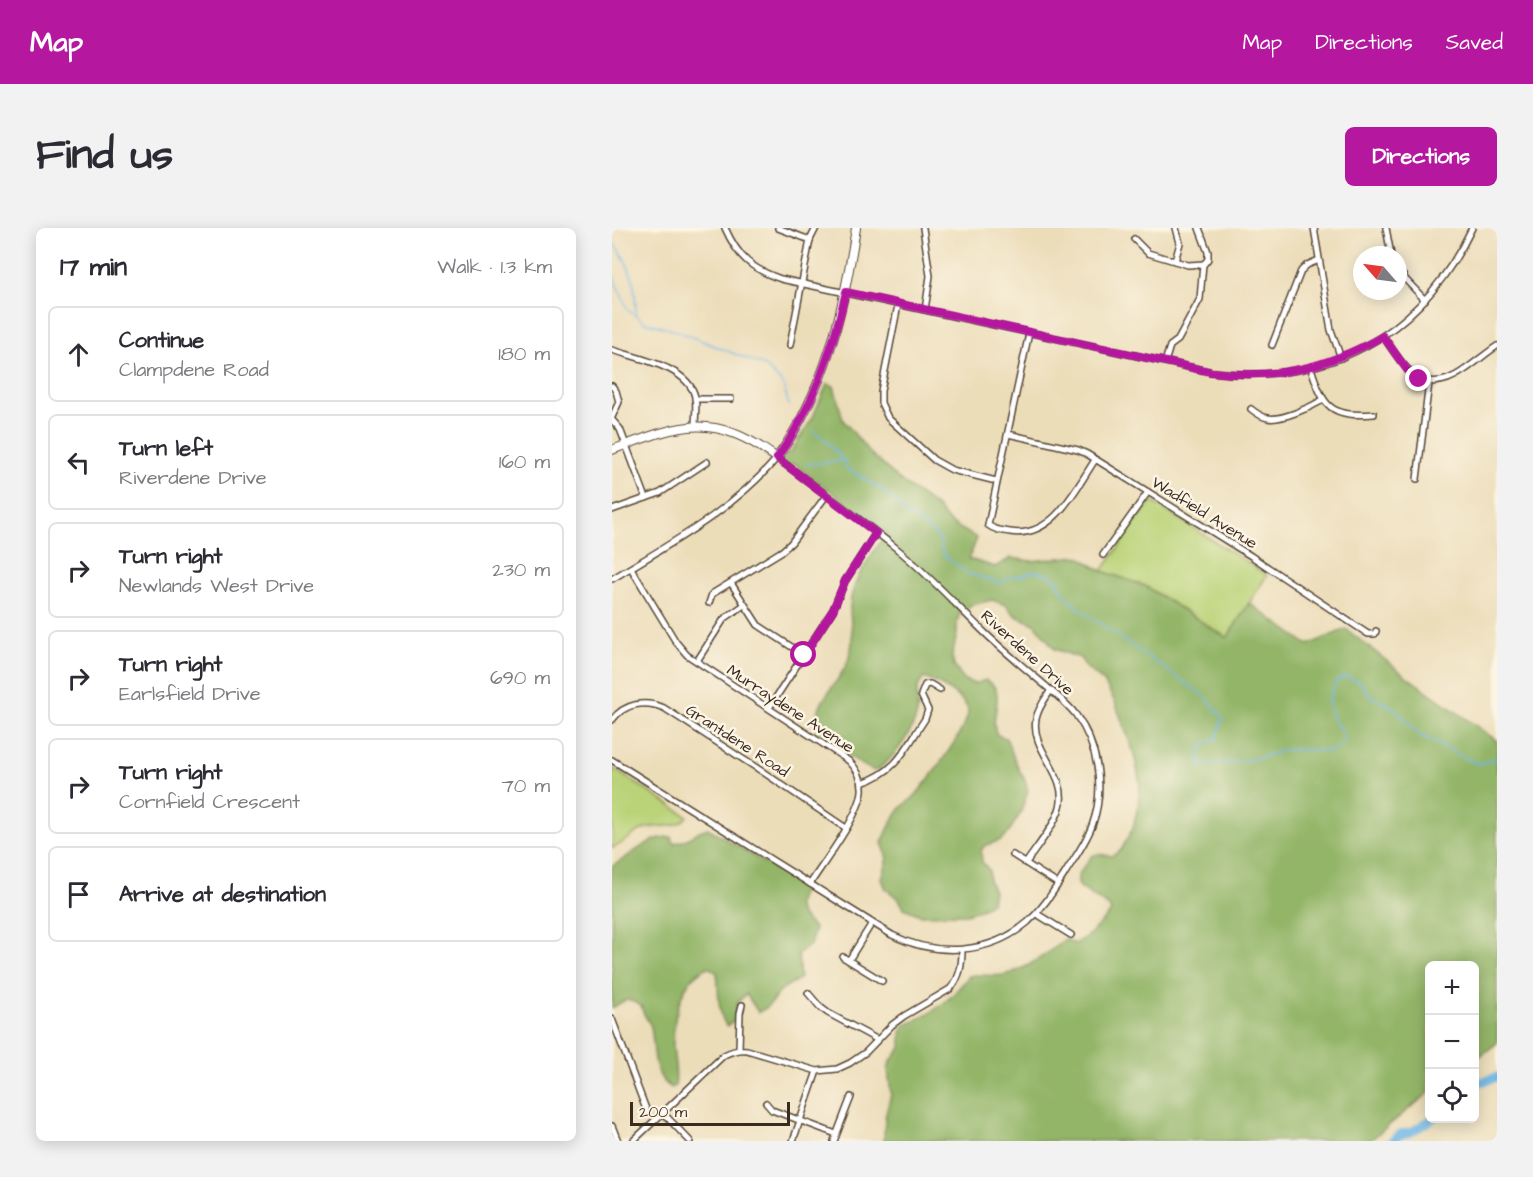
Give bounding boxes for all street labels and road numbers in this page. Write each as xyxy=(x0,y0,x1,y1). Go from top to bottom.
street label: Wadfield Avenue xyxy=(1147,471,1262,554)
street label: Riverdene Drive xyxy=(976,605,1079,701)
street label: Murraydene Avenue xyxy=(722,659,859,759)
street label: Grantdene Road xyxy=(681,699,793,783)

